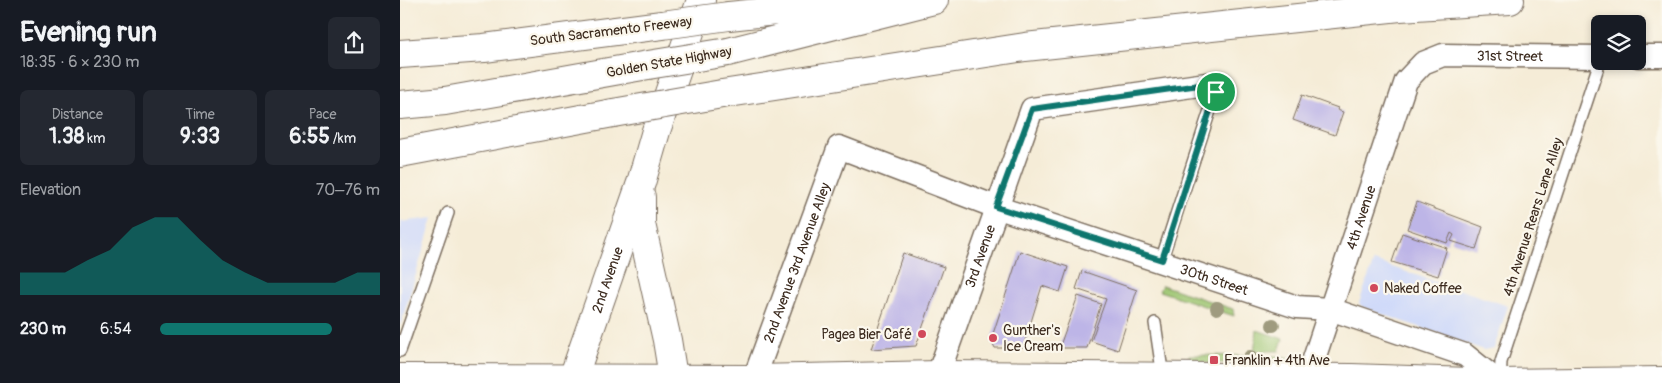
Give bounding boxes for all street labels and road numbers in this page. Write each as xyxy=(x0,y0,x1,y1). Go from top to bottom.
street label: South Sacramento Freeway xyxy=(529,13,693,49)
street label: Golden State Highway xyxy=(605,43,733,81)
street label: 31st Street xyxy=(1477,47,1543,65)
street label: 4th Avenue Rears Lane Alley xyxy=(1499,136,1567,298)
street label: 2nd Avenue 3rd Avenue Alley xyxy=(760,180,834,345)
street label: 4th Avenue xyxy=(1342,183,1379,252)
street label: 3rd Avenue xyxy=(961,222,999,290)
street label: 2nd Avenue xyxy=(588,244,627,315)
street label: 30th Street xyxy=(1178,260,1251,299)

